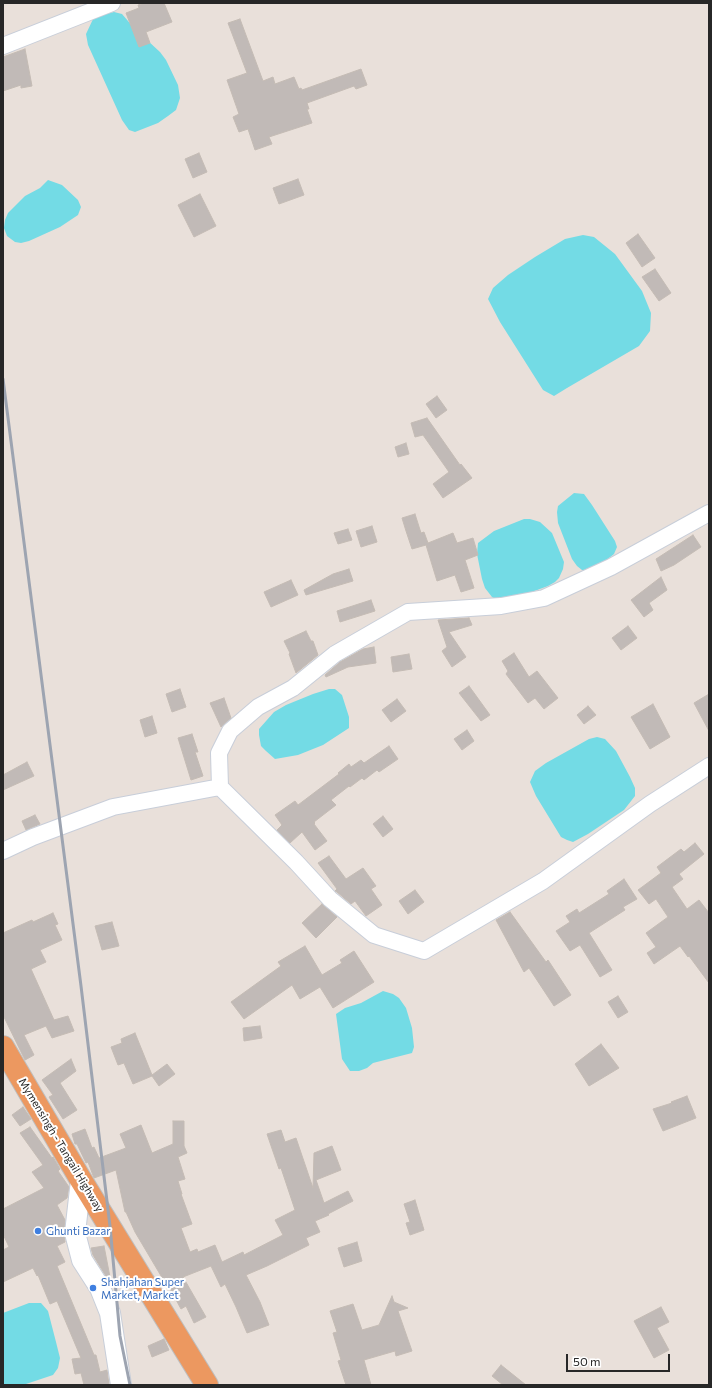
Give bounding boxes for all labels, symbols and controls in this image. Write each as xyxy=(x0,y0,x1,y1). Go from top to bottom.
street label: Mymensingh - Tangail Highway xyxy=(16,1076,106,1214)
place label: Ghunti Bazar xyxy=(46,1224,111,1238)
marker: Ghunti Bazar xyxy=(33,1226,43,1236)
place label: Shahjahan Super Market, Market xyxy=(101,1275,184,1301)
marker: Shahjahan Super Market, Market xyxy=(88,1283,98,1293)
scale bar xyxy=(568,1346,672,1372)
text: 50 m xyxy=(573,1354,601,1368)

